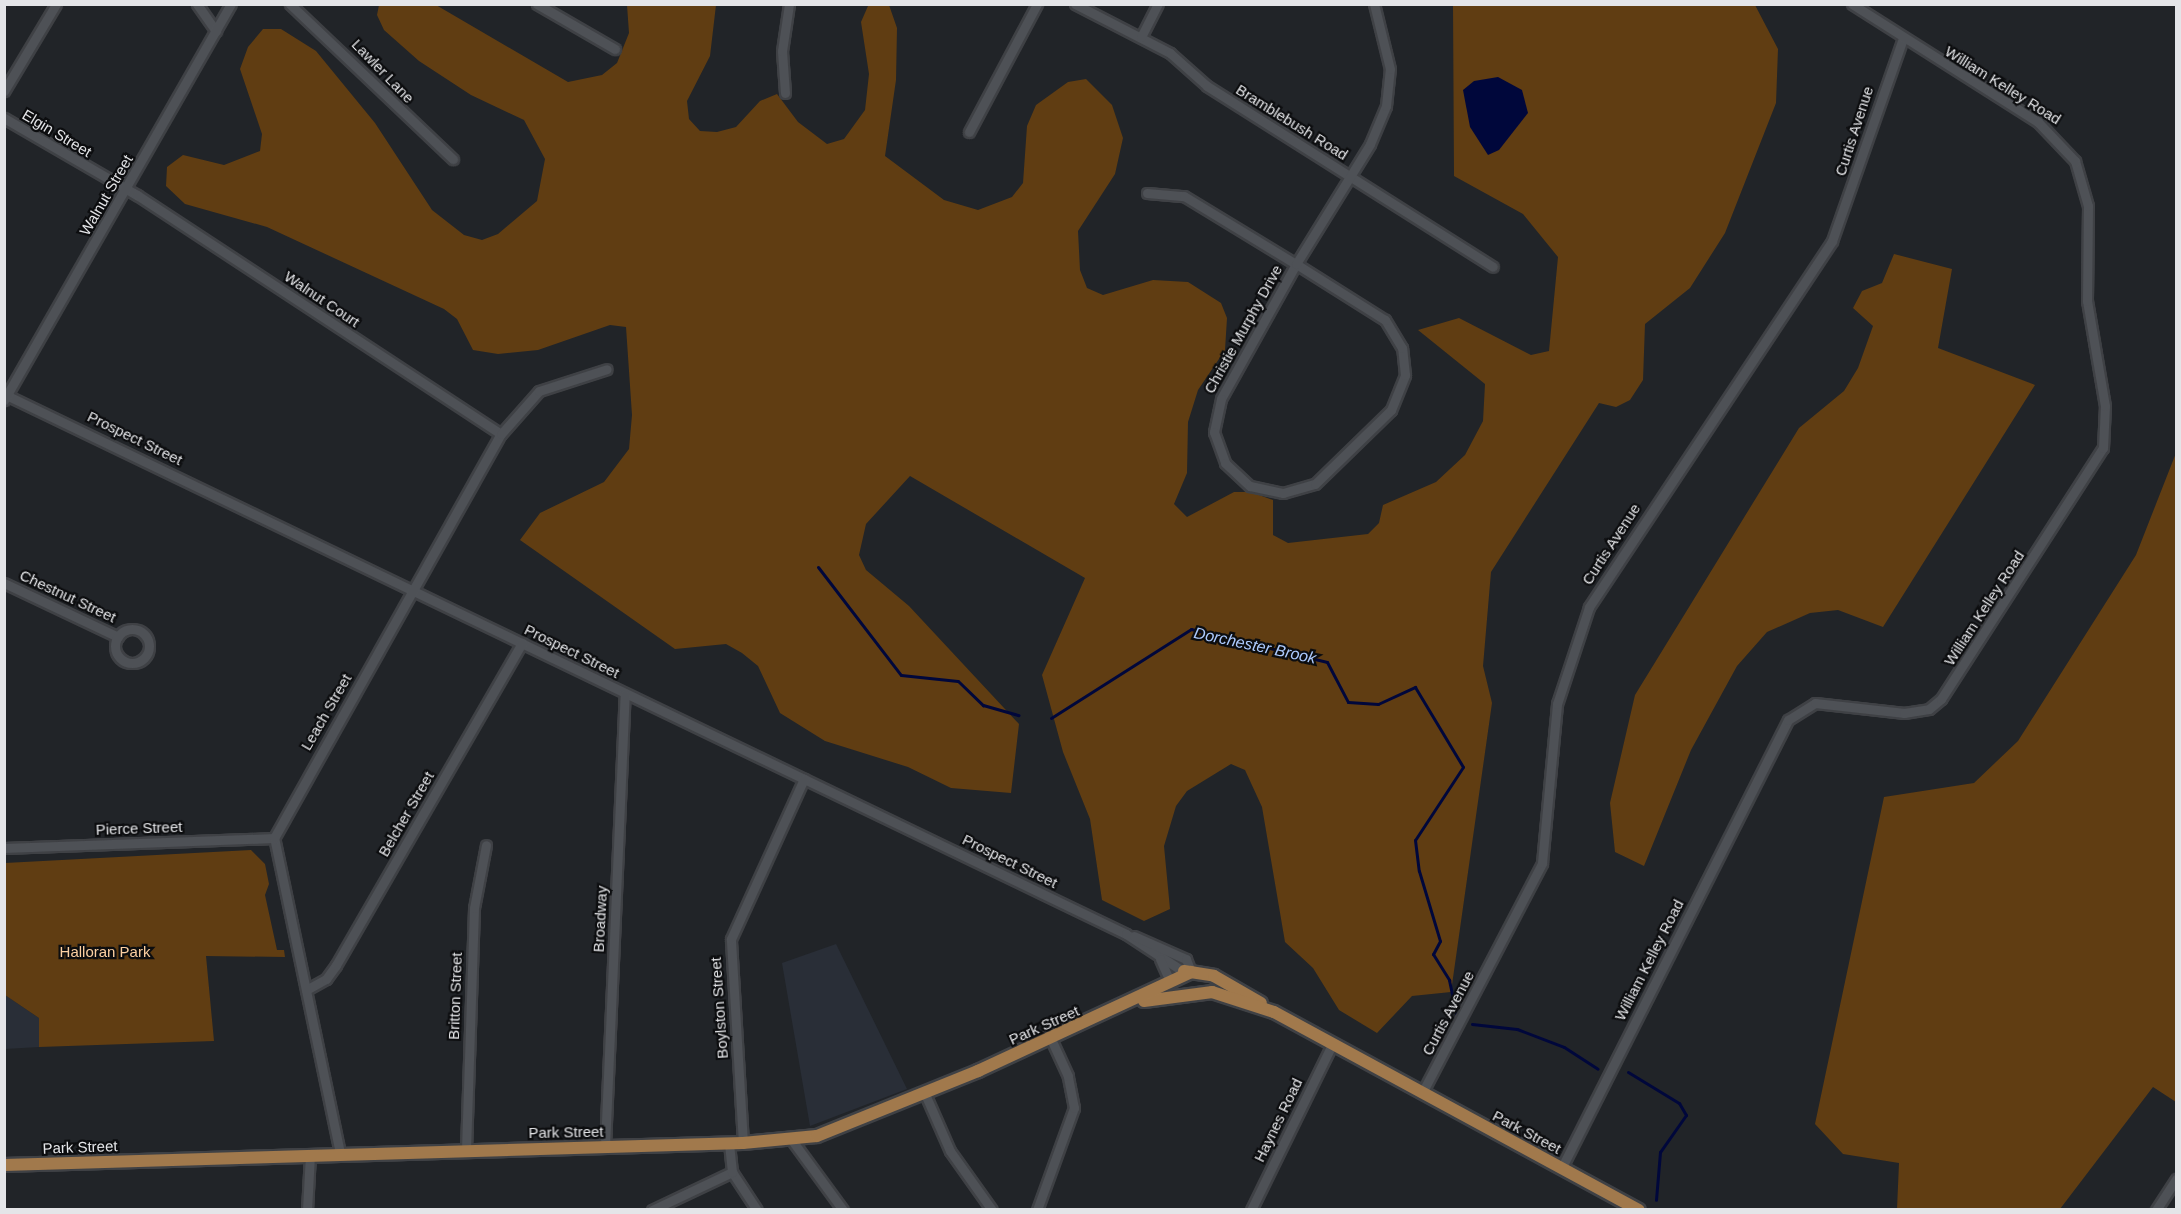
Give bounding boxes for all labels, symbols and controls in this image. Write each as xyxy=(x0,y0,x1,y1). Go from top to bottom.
street label: Lawler Lane xyxy=(348,35,418,107)
street label: William Kelley Road xyxy=(1942,42,2064,128)
street label: Bramblebush Road xyxy=(1233,80,1351,164)
street label: Curtis Avenue xyxy=(1831,84,1877,178)
street label: Elgin Street xyxy=(19,105,95,161)
street label: Walnut Street xyxy=(76,151,136,239)
street label: Christie Murphy Drive xyxy=(1200,262,1286,396)
street label: Walnut Court xyxy=(281,267,363,331)
street label: Prospect Street xyxy=(85,407,185,469)
street label: Curtis Avenue xyxy=(1578,500,1644,588)
street label: William Kelley Road xyxy=(1940,547,2028,669)
street label: Chestnut Street xyxy=(17,566,119,626)
street label: Prospect Street xyxy=(522,620,622,682)
water label: Dorchester Brook xyxy=(1192,624,1318,668)
street label: Leach Street xyxy=(297,671,355,753)
street label: Belcher Street xyxy=(374,768,438,860)
street label: Pierce Street xyxy=(95,817,183,839)
street label: Prospect Street xyxy=(960,830,1060,892)
street label: Broadway xyxy=(589,885,611,953)
street label: William Kelley Road xyxy=(1611,896,1687,1024)
park label: Halloran Park xyxy=(60,943,150,961)
street label: Britton Street xyxy=(444,952,466,1040)
street label: Boylston Street xyxy=(706,957,732,1059)
street label: Curtis Avenue xyxy=(1418,967,1478,1059)
street label: Park Street xyxy=(1006,1002,1082,1048)
street label: Haynes Road xyxy=(1250,1075,1306,1165)
street label: Park Street xyxy=(1490,1106,1564,1158)
street label: Park Street xyxy=(528,1122,604,1142)
street label: Park Street xyxy=(42,1137,118,1157)

